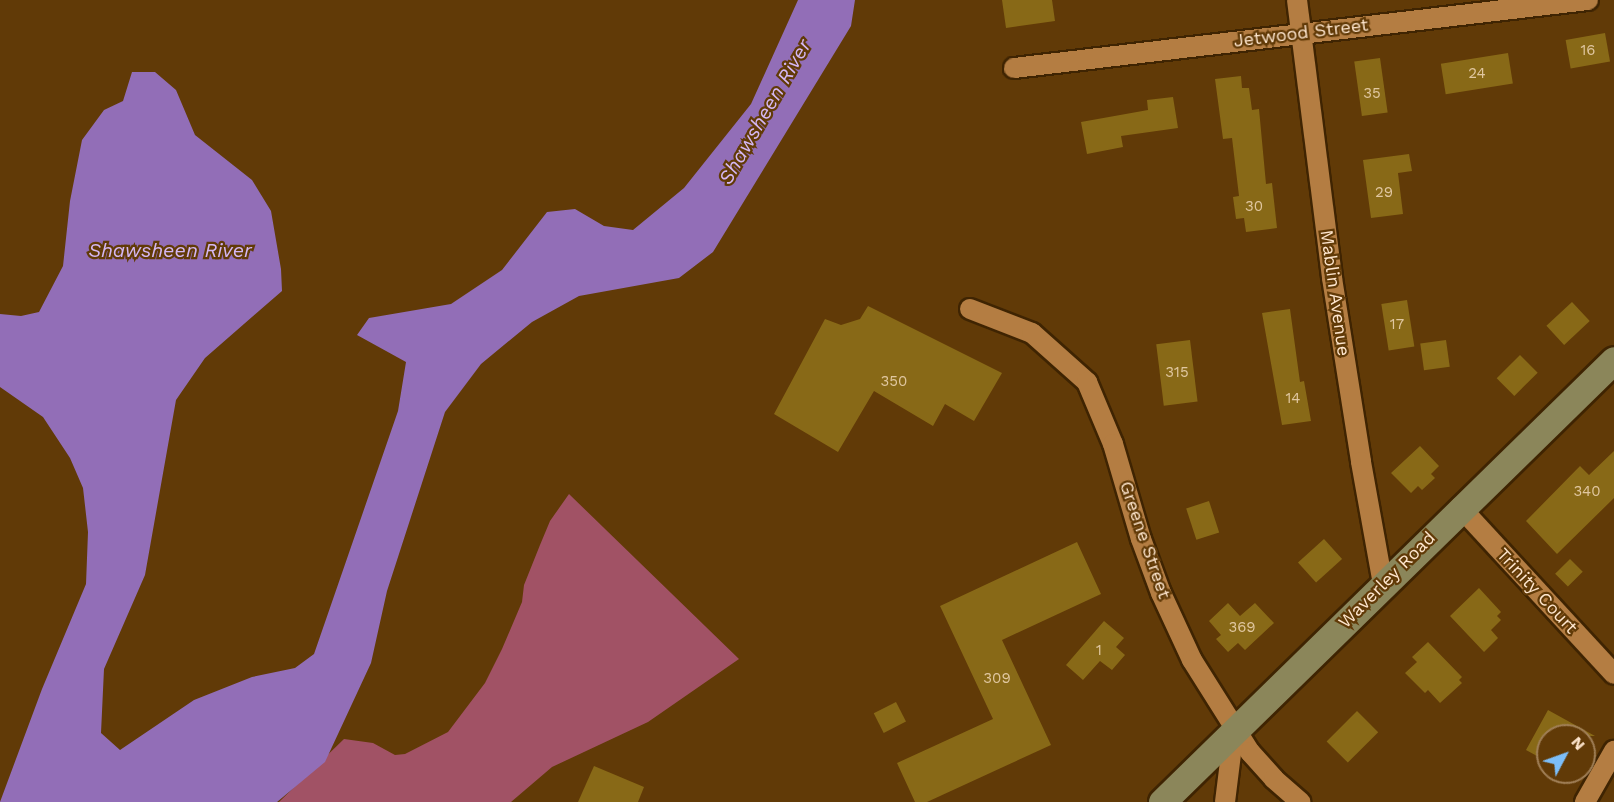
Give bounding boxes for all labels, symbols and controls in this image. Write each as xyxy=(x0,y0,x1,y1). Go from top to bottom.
street label: Jetwood Street xyxy=(1232,14,1370,52)
water label: Shawsheen River xyxy=(714,35,816,189)
house number: 16 xyxy=(1581,42,1595,60)
house number: 24 xyxy=(1468,65,1486,83)
house number: 35 xyxy=(1363,85,1381,103)
house number: 29 xyxy=(1375,184,1393,202)
house number: 30 xyxy=(1245,198,1263,216)
street label: Mablin Avenue xyxy=(1315,228,1355,358)
water label: Shawsheen River xyxy=(88,238,252,262)
house number: 17 xyxy=(1390,316,1404,334)
house number: 315 xyxy=(1165,364,1189,382)
house number: 350 xyxy=(881,373,907,391)
house number: 14 xyxy=(1285,390,1301,408)
street label: Greene Street xyxy=(1115,478,1175,602)
house number: 340 xyxy=(1573,483,1601,501)
street label: Waverley Road xyxy=(1334,527,1440,633)
street label: Trinity Court xyxy=(1492,544,1582,638)
house number: 369 xyxy=(1228,619,1256,637)
house number: 1 xyxy=(1096,642,1102,660)
house number: 309 xyxy=(983,670,1011,688)
north arrow xyxy=(1536,724,1596,784)
text: N xyxy=(1567,732,1590,754)

